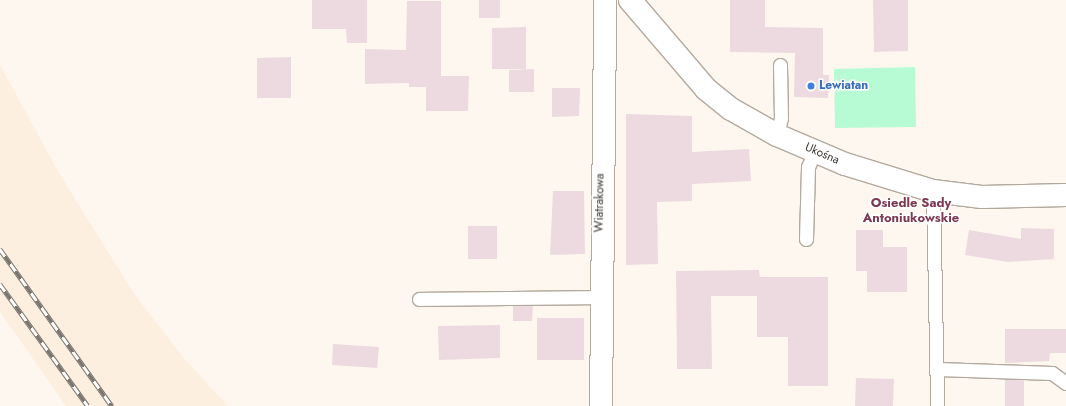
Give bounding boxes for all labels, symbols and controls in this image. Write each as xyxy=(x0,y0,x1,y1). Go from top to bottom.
place label: Lewiatan xyxy=(819,79,868,93)
marker: Lewiatan xyxy=(806,81,816,91)
street label: Ukośna xyxy=(803,140,841,168)
street label: Wiatrakowa xyxy=(592,173,608,233)
district label: Osiedle Sady Antoniukowskie xyxy=(863,196,959,227)

